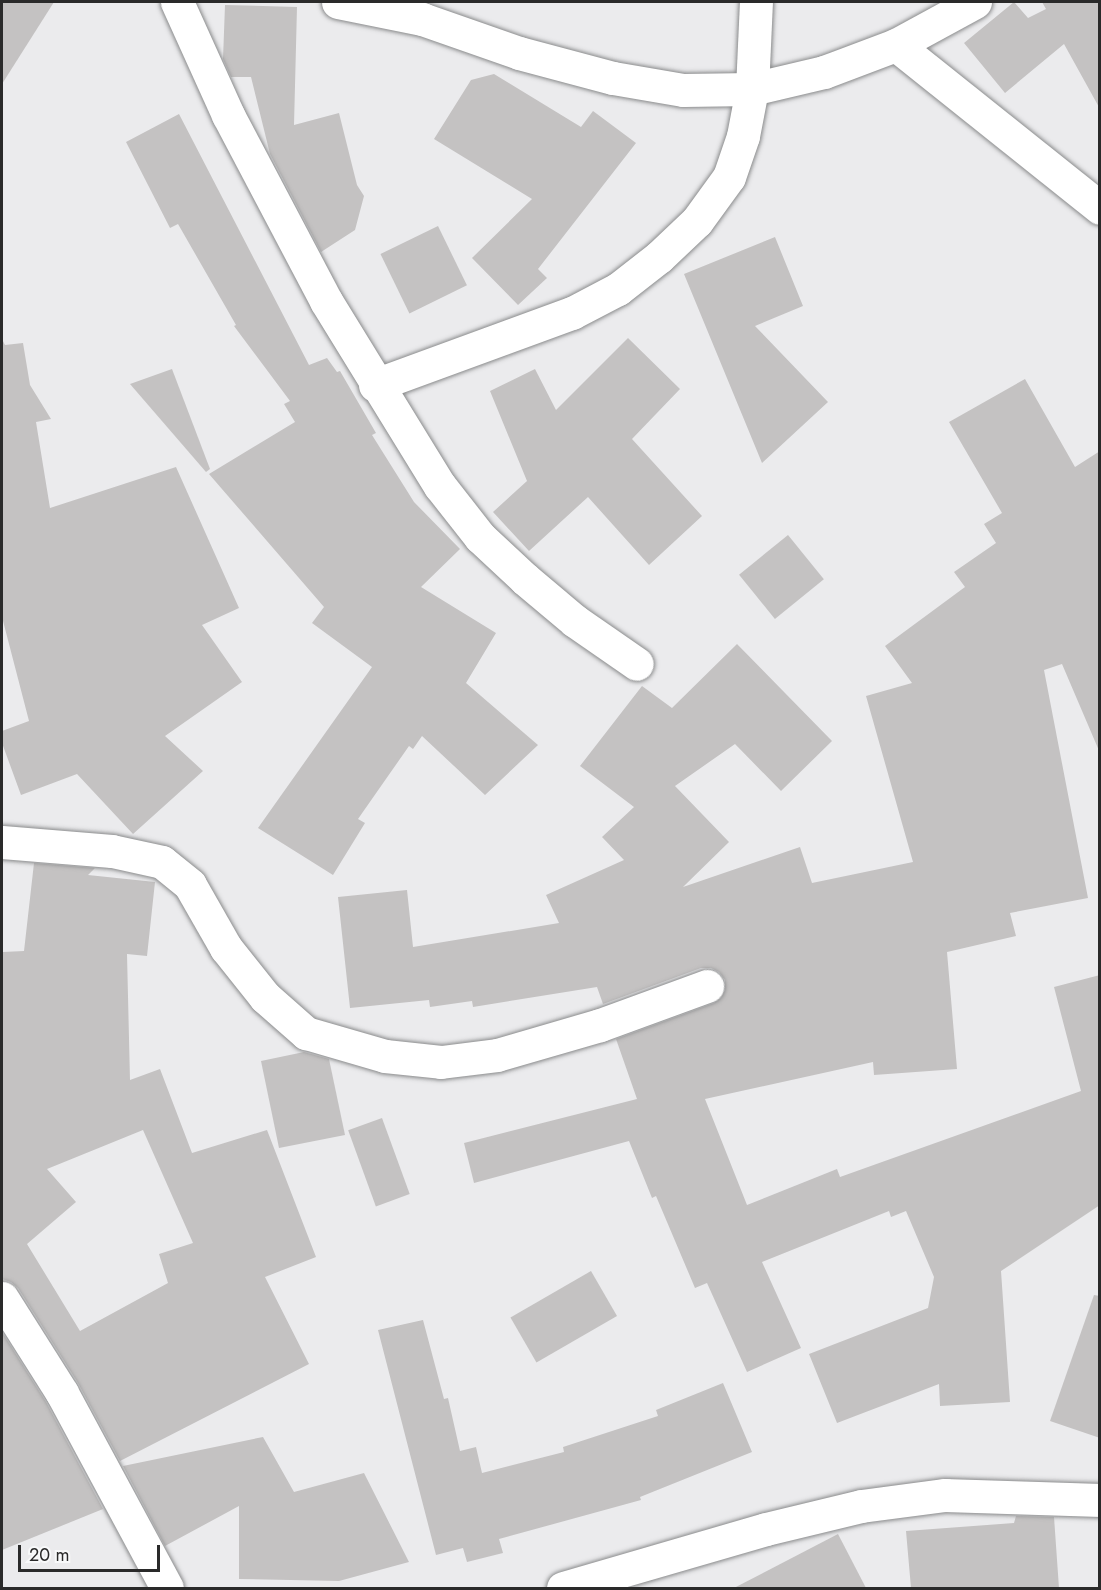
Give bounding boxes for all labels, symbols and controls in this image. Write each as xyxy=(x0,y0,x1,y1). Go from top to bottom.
scale bar xyxy=(21,1533,164,1571)
text: 20 m xyxy=(29,1542,69,1568)

